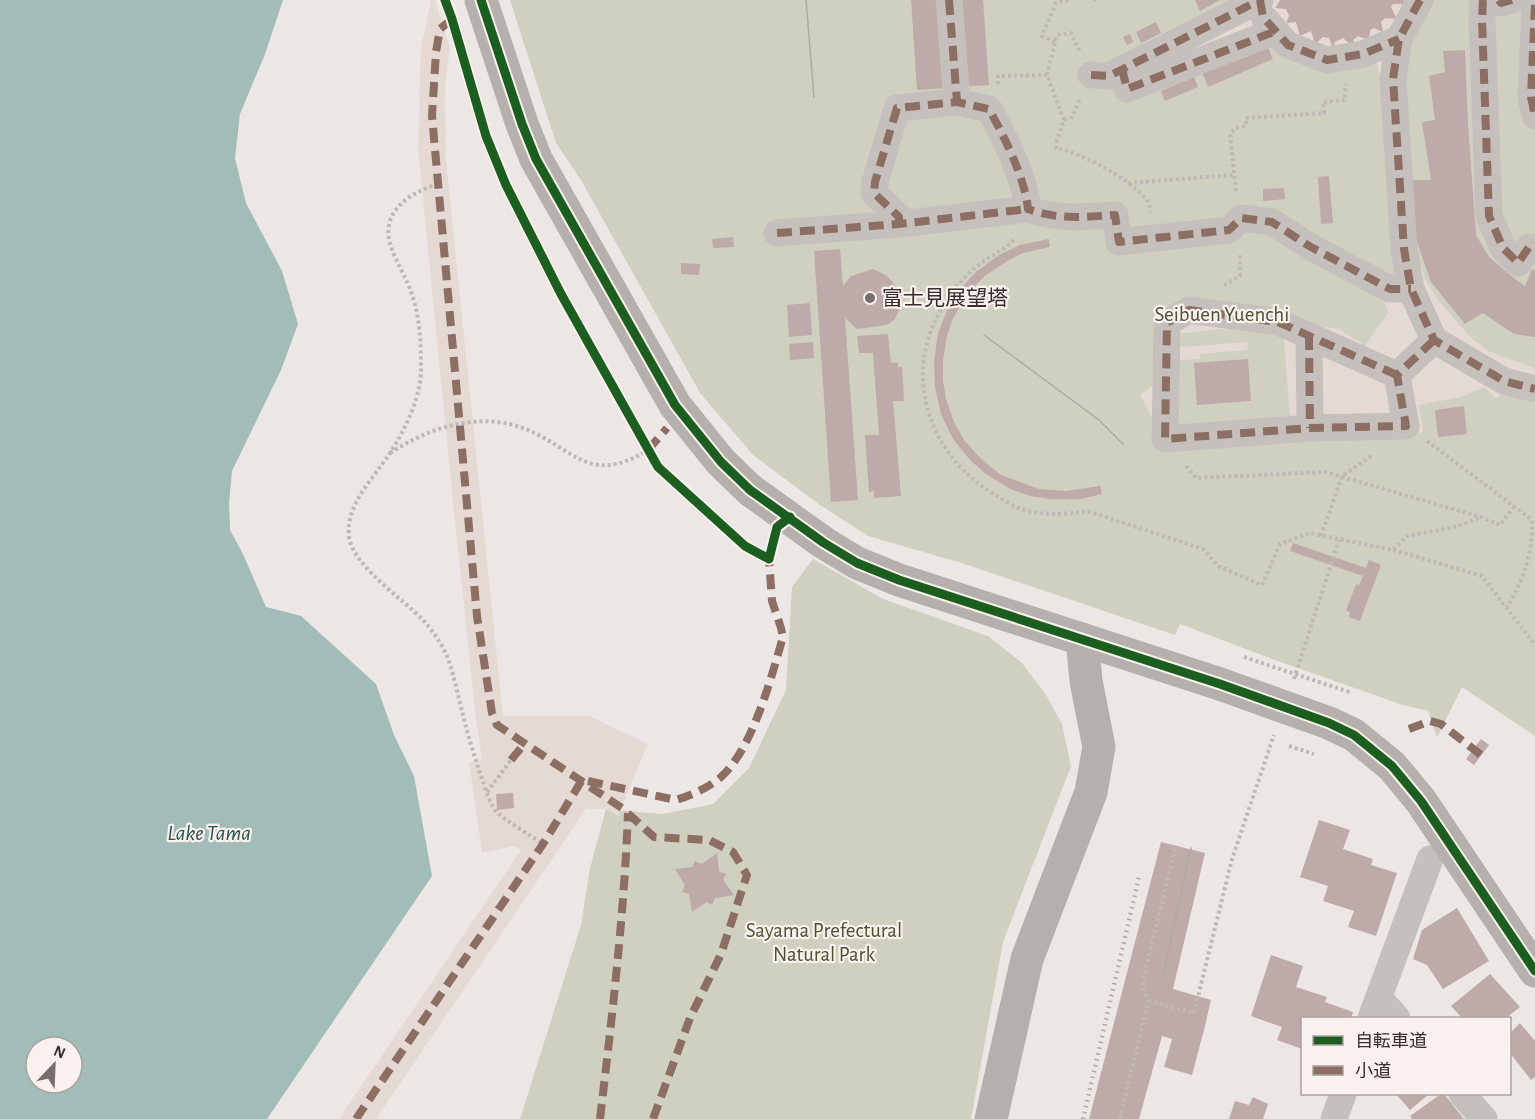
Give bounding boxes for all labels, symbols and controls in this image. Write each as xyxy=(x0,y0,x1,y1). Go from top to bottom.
place label: 富士見展望塔 xyxy=(882,287,1008,309)
marker: 富士見展望塔 xyxy=(863,291,877,305)
park label: Seibuen Yuenchi xyxy=(1155,304,1289,325)
water label: Lake Tama xyxy=(167,822,251,844)
park label: Sayama Prefectural Natural Park xyxy=(746,920,902,965)
legend xyxy=(1301,1017,1511,1095)
text: 自転車道 xyxy=(1355,1031,1427,1051)
north arrow xyxy=(24,1035,84,1095)
text: N xyxy=(51,1043,68,1062)
text: 小道 xyxy=(1355,1061,1391,1081)

